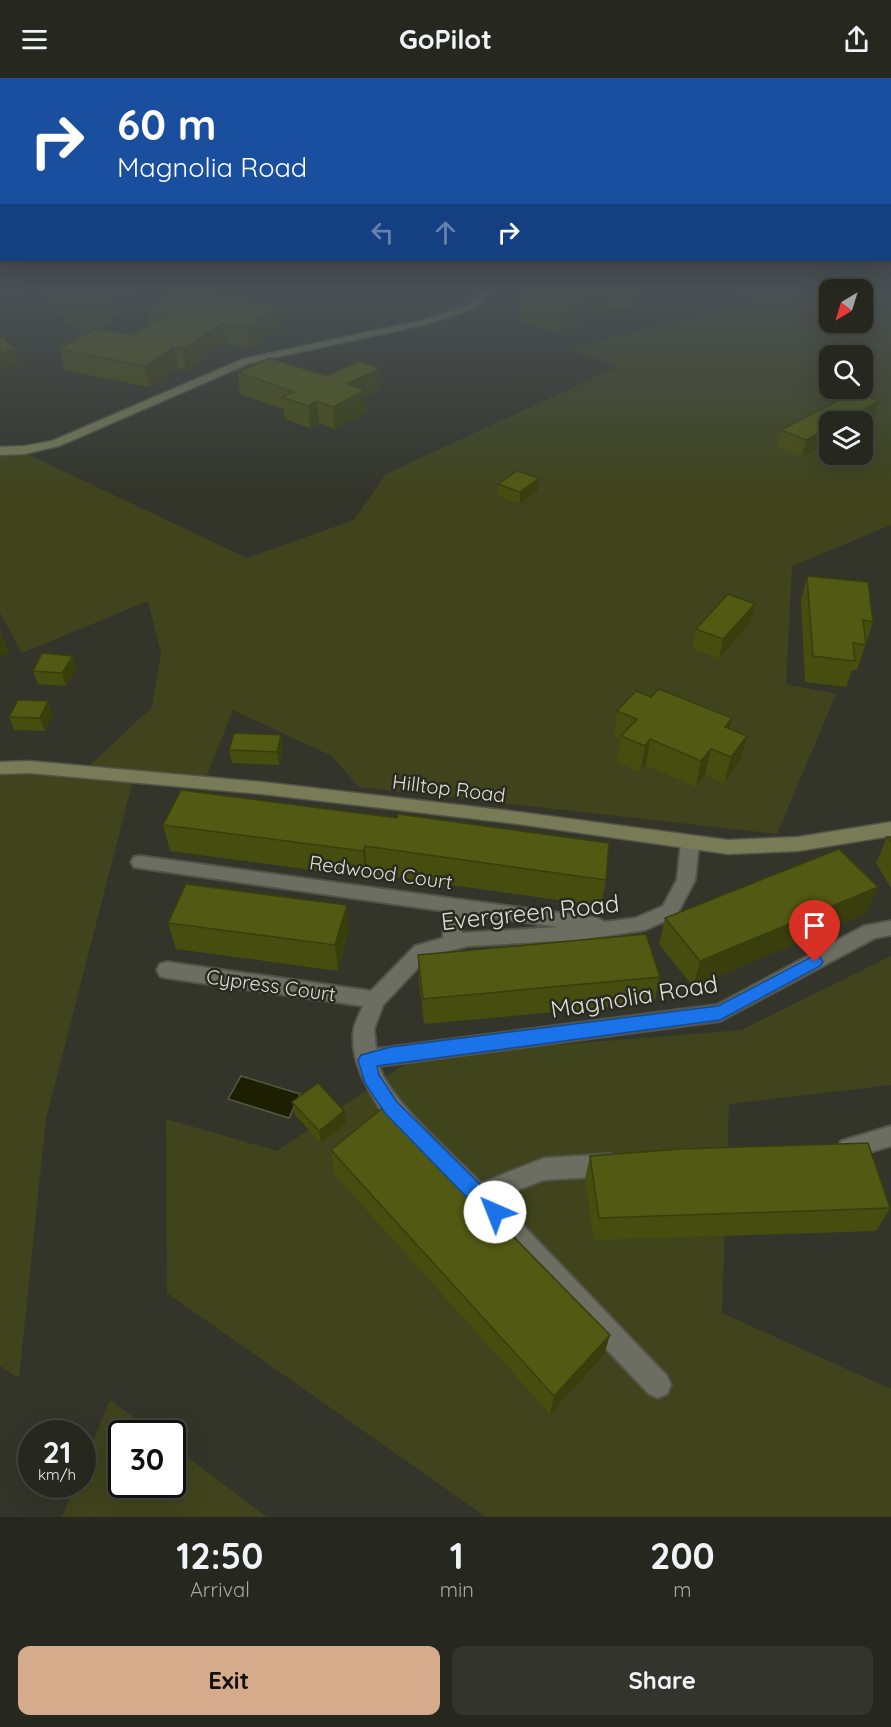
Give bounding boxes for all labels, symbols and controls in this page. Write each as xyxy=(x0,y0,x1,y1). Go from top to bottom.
text: GoPilot xyxy=(399,22,492,56)
icon: menu xyxy=(18,23,51,56)
icon: share xyxy=(840,23,873,56)
text: 60 m xyxy=(117,98,217,151)
icon: right xyxy=(18,102,96,180)
text: Magnolia Road xyxy=(117,150,307,184)
icon: left xyxy=(366,216,399,249)
icon: ahead xyxy=(429,216,462,249)
icon: right xyxy=(492,216,525,249)
north arrow xyxy=(819,279,873,333)
map controls xyxy=(819,279,873,465)
button: search xyxy=(819,345,873,399)
button: layers xyxy=(819,411,873,465)
street label: Hilltop Road xyxy=(391,769,507,807)
street label: Redwood Court xyxy=(308,850,455,894)
street label: Evergreen Road xyxy=(439,888,621,936)
pin xyxy=(789,900,840,962)
icon: arrive xyxy=(798,909,831,942)
street label: Cypress Court xyxy=(205,964,337,1006)
street label: Magnolia Road xyxy=(548,968,720,1024)
position arrow xyxy=(463,1180,527,1244)
speed limit sign: 30 xyxy=(108,1420,186,1498)
text: 21 xyxy=(43,1433,71,1471)
text: km/h xyxy=(38,1465,76,1484)
text: 12:50 xyxy=(176,1533,263,1578)
text: 1 xyxy=(450,1533,464,1578)
text: 200 xyxy=(650,1533,715,1578)
text: Arrival xyxy=(190,1577,250,1602)
text: min xyxy=(440,1577,474,1602)
text: m xyxy=(673,1577,691,1602)
button: Exit xyxy=(18,1646,440,1715)
button: Share xyxy=(452,1646,873,1715)

